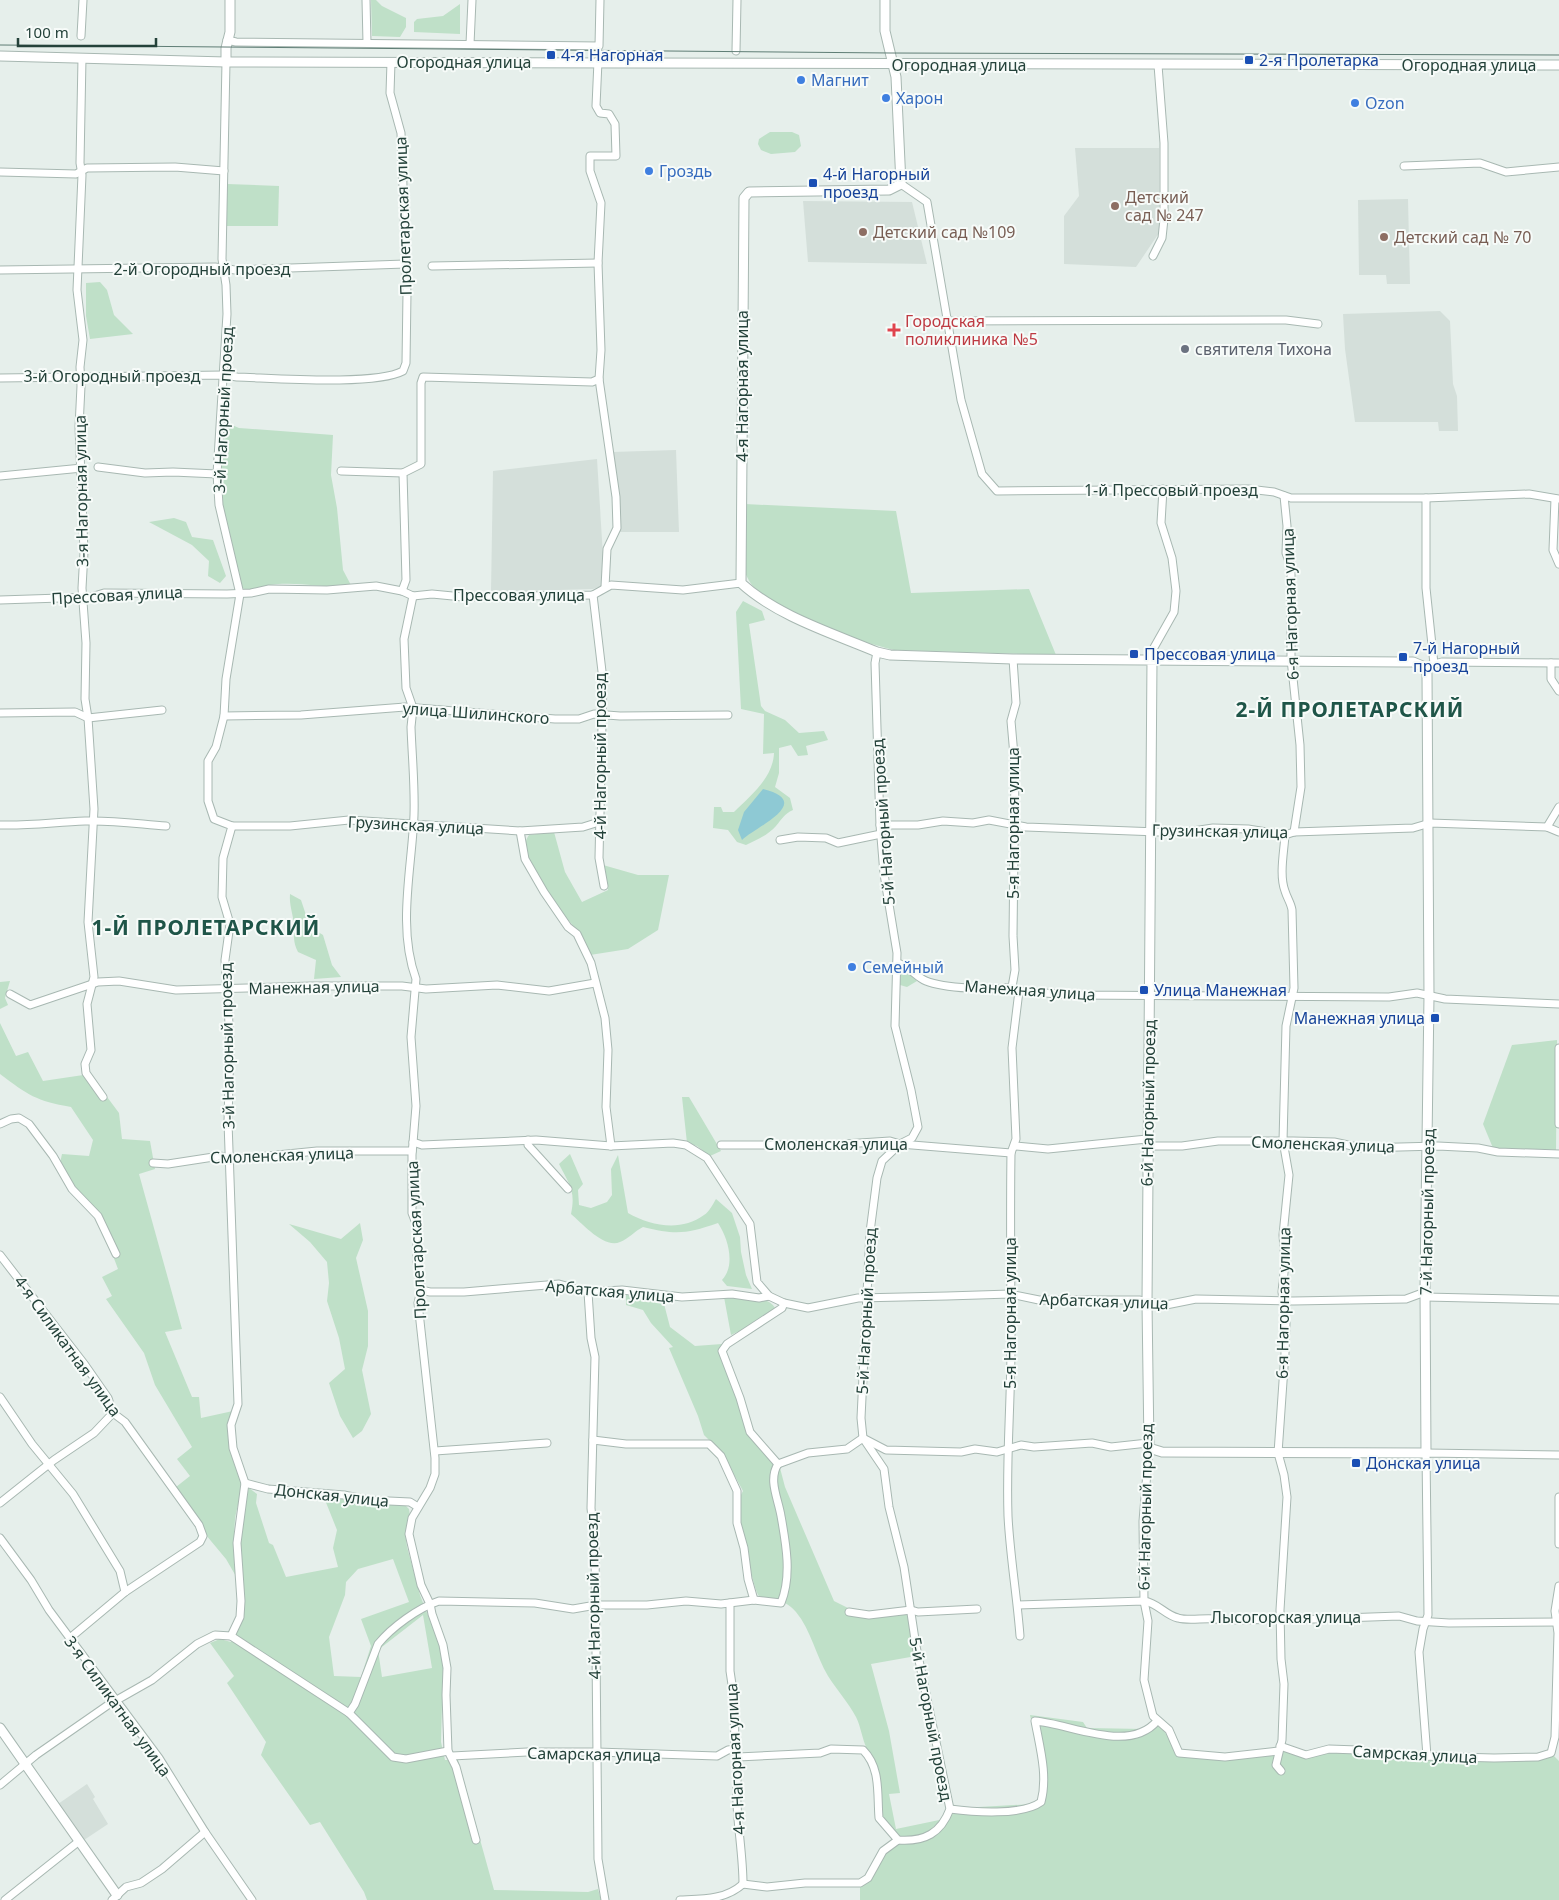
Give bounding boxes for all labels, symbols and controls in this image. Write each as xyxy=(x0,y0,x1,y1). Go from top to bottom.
scale bar xyxy=(18,15,155,47)
text: 100 m xyxy=(25,22,69,42)
place label: 4-я Нагорная xyxy=(561,44,664,66)
marker: 4-я Нагорная xyxy=(545,49,557,61)
place label: 2-я Пролетарка xyxy=(1259,49,1379,71)
street label: Огородная улица xyxy=(397,51,531,73)
street label: Огородная улица xyxy=(892,54,1026,76)
marker: 2-я Пролетарка xyxy=(1243,54,1255,66)
street label: Огородная улица xyxy=(1402,54,1536,76)
place label: Магнит xyxy=(811,69,869,91)
marker: Магнит xyxy=(795,74,807,86)
place label: Харон xyxy=(896,87,943,109)
marker: Харон xyxy=(880,92,892,104)
place label: Ozon xyxy=(1365,92,1405,114)
marker: Ozon xyxy=(1349,97,1361,109)
street label: Пролетарская улица xyxy=(389,136,417,296)
place label: Гроздь xyxy=(659,160,712,182)
place label: 4-й Нагорный проезд xyxy=(823,163,930,203)
marker: Гроздь xyxy=(643,165,655,177)
marker: 4-й Нагорный проезд xyxy=(807,177,819,189)
place label: Детский сад № 247 xyxy=(1125,186,1204,226)
marker: Детский сад № 247 xyxy=(1109,200,1121,212)
place label: Детский сад №109 xyxy=(873,221,1015,243)
marker: Детский сад №109 xyxy=(857,226,869,238)
place label: Детский сад № 70 xyxy=(1394,226,1531,248)
marker: Детский сад № 70 xyxy=(1378,231,1390,243)
street label: 2-й Огородный проезд xyxy=(113,258,291,280)
street label: 4-я Нагорная улица xyxy=(731,310,753,462)
place label: Городская поликлиника №5 xyxy=(905,310,1038,350)
marker: Городская поликлиника №5 xyxy=(887,323,901,337)
street label: 3-й Нагорный проезд xyxy=(208,326,238,494)
place label: святителя Тихона xyxy=(1195,338,1332,360)
marker: святителя Тихона xyxy=(1179,343,1191,355)
street label: 3-й Огородный проезд xyxy=(23,365,201,387)
street label: 3-я Нагорная улица xyxy=(69,415,93,567)
street label: 1-й Прессовый проезд xyxy=(1084,479,1258,501)
street label: 6-я Нагорная улица xyxy=(1276,528,1304,680)
street label: Прессовая улица xyxy=(51,581,183,609)
street label: Прессовая улица xyxy=(453,584,585,606)
place label: 7-й Нагорный проезд xyxy=(1413,637,1520,677)
place label: Прессовая улица xyxy=(1144,643,1276,665)
marker: Прессовая улица xyxy=(1128,648,1140,660)
marker: 7-й Нагорный проезд xyxy=(1397,651,1409,663)
street label: 4-й Нагорный проезд xyxy=(589,672,611,839)
district label: 2-Й ПРОЛЕТАРСКИЙ xyxy=(1236,695,1464,723)
street label: улица Шилинского xyxy=(402,697,550,729)
street label: 5-й Нагорный проезд xyxy=(866,738,900,906)
street label: 5-я Нагорная улица xyxy=(1002,747,1024,899)
street label: Грузинская улица xyxy=(347,810,485,840)
street label: Грузинская улица xyxy=(1152,819,1288,843)
district label: 1-Й ПРОЛЕТАРСКИЙ xyxy=(92,913,320,941)
place label: Семейный xyxy=(862,956,944,978)
marker: Семейный xyxy=(846,961,858,973)
street label: 3-й Нагорный проезд xyxy=(215,962,239,1129)
street label: Манежная улица xyxy=(964,974,1096,1006)
street label: Манежная улица xyxy=(248,975,380,999)
place label: Улица Манежная xyxy=(1154,979,1287,1001)
marker: Улица Манежная xyxy=(1138,984,1150,996)
place label: Манежная улица xyxy=(1294,1007,1425,1029)
marker: Манежная улица xyxy=(1429,1012,1441,1024)
street label: 6-й Нагорный проезд xyxy=(1136,1019,1160,1186)
street label: 7-й Нагорный проезд xyxy=(1415,1128,1439,1295)
street label: Смоленская улица xyxy=(1251,1130,1395,1158)
street label: Смоленская улица xyxy=(764,1133,908,1155)
street label: Смоленская улица xyxy=(210,1141,354,1169)
street label: Пролетарская улица xyxy=(401,1160,431,1320)
street label: 5-й Нагорный проезд xyxy=(851,1227,881,1395)
street label: 6-я Нагорная улица xyxy=(1271,1227,1295,1379)
street label: 5-я Нагорная улица xyxy=(999,1237,1021,1389)
street label: 4-я Силикатная улица xyxy=(9,1271,127,1421)
street label: Арбатская улица xyxy=(545,1274,675,1308)
street label: Арбатская улица xyxy=(1039,1288,1169,1314)
street label: 6-й Нагорный проезд xyxy=(1133,1423,1157,1590)
place label: Донская улица xyxy=(1366,1452,1481,1474)
marker: Донская улица xyxy=(1350,1457,1362,1469)
street label: Донская улица xyxy=(274,1478,390,1512)
street label: 4-й Нагорный проезд xyxy=(581,1512,605,1679)
street label: Лысогорская улица xyxy=(1211,1606,1361,1628)
street label: 3-я Силикатная улица xyxy=(59,1631,177,1781)
street label: 5-й Нагорный проезд xyxy=(904,1635,958,1803)
street label: 4-я Нагорная улица xyxy=(720,1683,750,1835)
street label: Самрская улица xyxy=(1352,1740,1478,1768)
street label: Самарская улица xyxy=(527,1742,661,1766)

